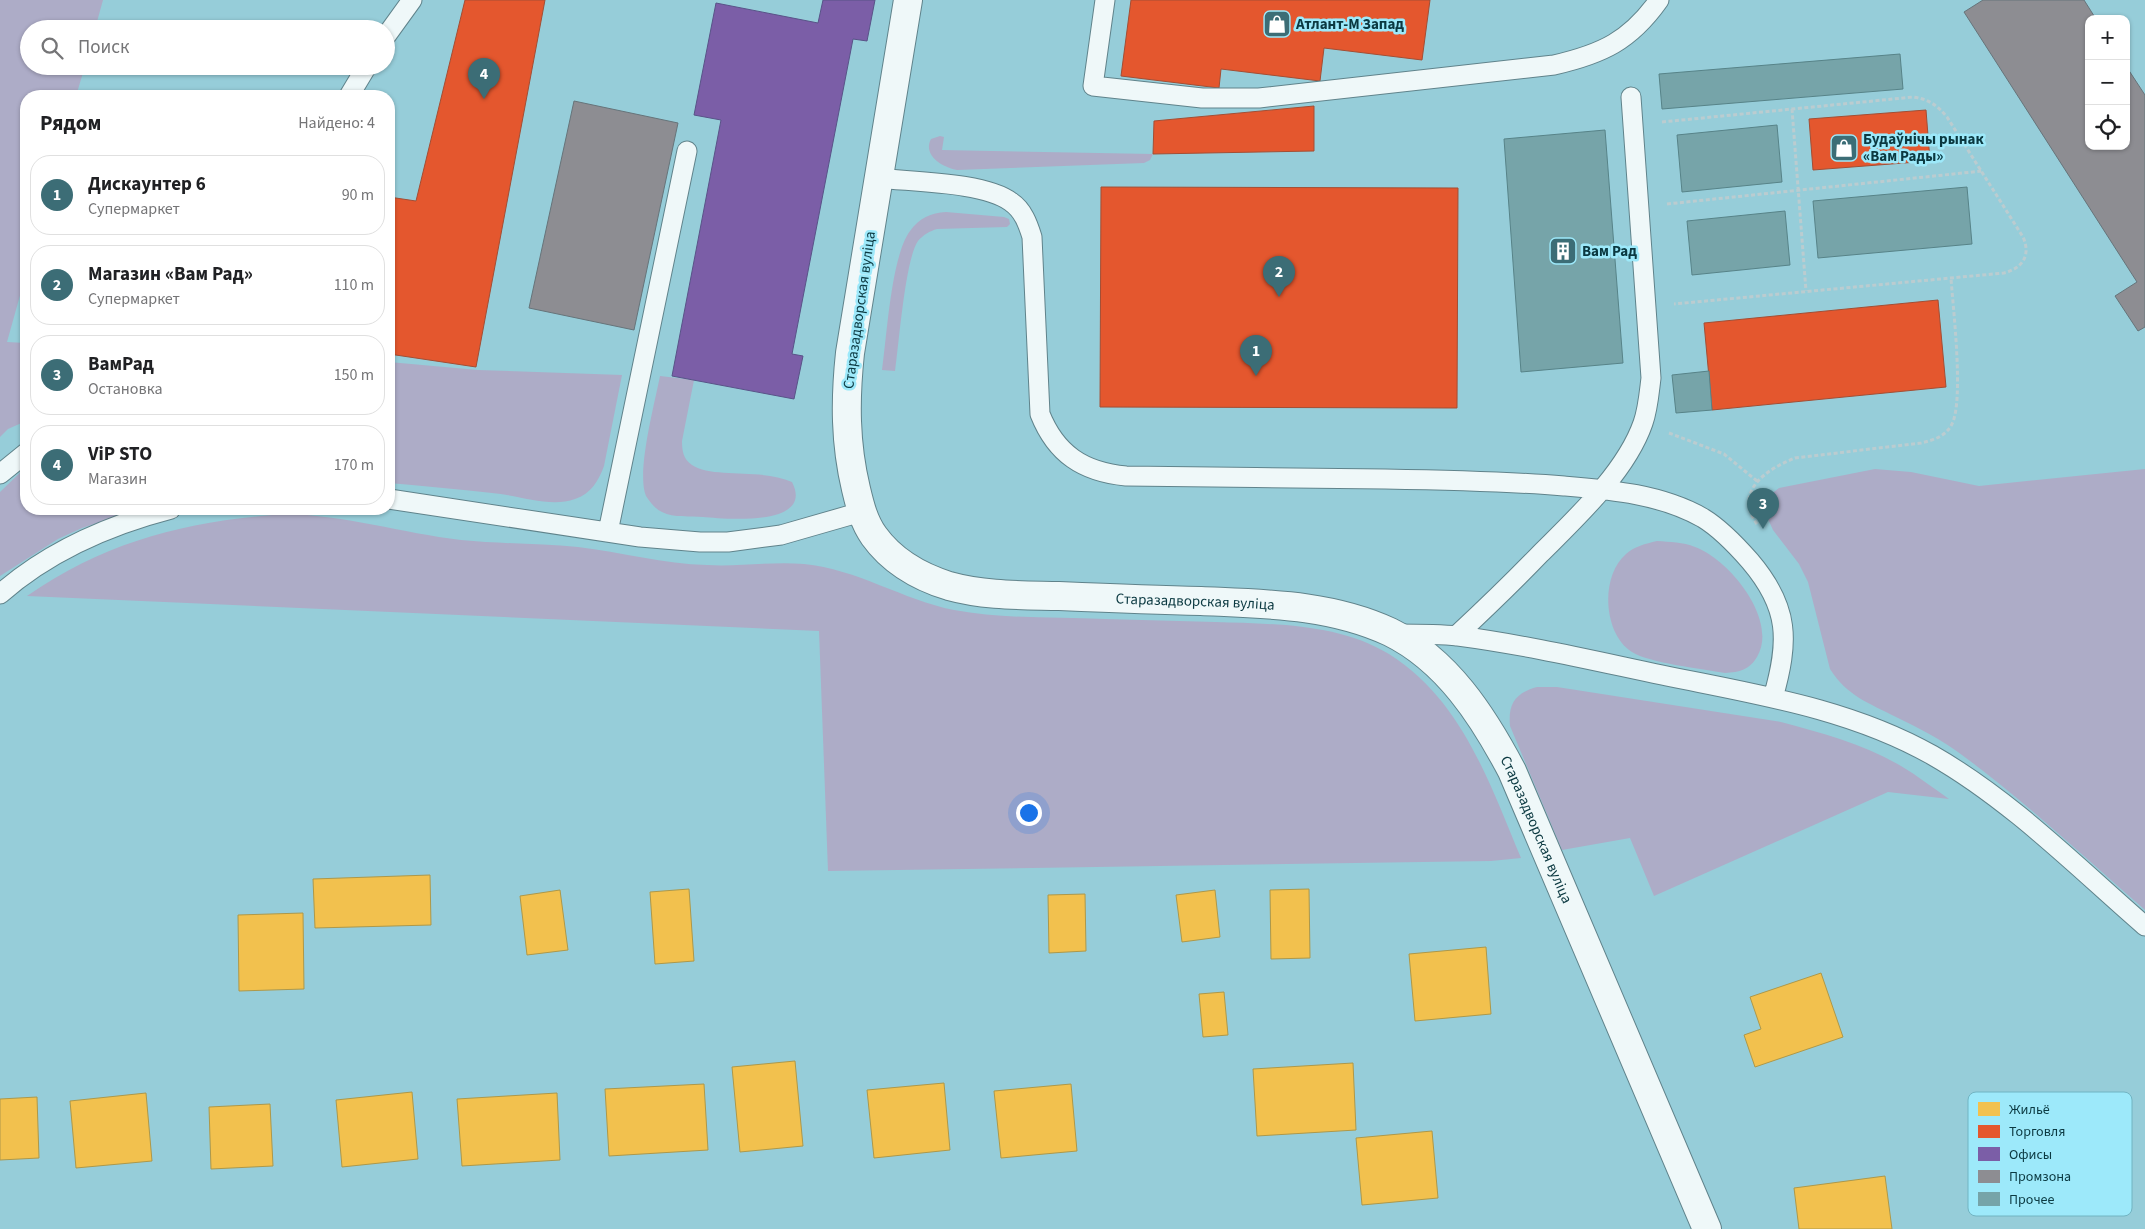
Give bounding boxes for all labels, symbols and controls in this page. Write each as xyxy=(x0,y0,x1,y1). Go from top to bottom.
shop icon: Атлант-М Запад xyxy=(1262,9,1292,39)
place label: Атлант-М Запад xyxy=(1295,14,1404,35)
map controls xyxy=(2085,15,2130,150)
button: + xyxy=(2085,15,2130,60)
search box xyxy=(20,20,395,75)
icon: search xyxy=(38,34,66,62)
text: Поиск xyxy=(78,34,129,61)
pin: 4 xyxy=(468,58,500,99)
button: − xyxy=(2085,60,2130,105)
button: locate xyxy=(2085,105,2130,150)
text: Рядом xyxy=(40,108,101,138)
text: Найдено: 4 xyxy=(298,112,375,134)
place label: Будаўнічы рынак «Вам Рады» xyxy=(1863,129,1984,167)
shop icon: Будаўнічы рынак «Вам Рады» xyxy=(1829,133,1859,163)
text: Дискаунтер 6 xyxy=(88,171,206,198)
text: 1 xyxy=(53,184,61,206)
text: 90 m xyxy=(342,184,374,206)
text: Супермаркет xyxy=(88,198,180,220)
street label: Старазадворская вуліца xyxy=(838,230,881,390)
building icon: Вам Рад xyxy=(1548,236,1578,266)
place label: Вам Рад xyxy=(1582,241,1637,262)
pin: 2 xyxy=(1263,256,1295,297)
text: Магазин «Вам Рад» xyxy=(88,261,253,288)
text: 2 xyxy=(53,274,61,296)
text: 110 m xyxy=(334,274,374,296)
text: Супермаркет xyxy=(88,288,180,310)
pin: 1 xyxy=(1240,335,1272,376)
text: ВамРад xyxy=(88,351,154,378)
text: 3 xyxy=(53,364,61,386)
text: 150 m xyxy=(334,364,374,386)
text: Остановка xyxy=(88,378,162,400)
text: ViP STO xyxy=(88,441,152,468)
text: 4 xyxy=(53,454,61,476)
text: 170 m xyxy=(334,454,374,476)
text: Магазин xyxy=(88,468,147,490)
pin: 3 xyxy=(1747,488,1779,529)
street label: Старазадворская вуліца xyxy=(1115,588,1276,616)
street label: Старазадворская вуліца xyxy=(1495,752,1577,907)
your location xyxy=(1016,800,1042,826)
legend xyxy=(1968,1092,2132,1216)
text: Жильё xyxy=(2009,1100,2050,1120)
text: Торговля xyxy=(2009,1122,2065,1142)
text: Офисы xyxy=(2009,1145,2052,1165)
text: Промзона xyxy=(2009,1167,2071,1187)
text: Прочее xyxy=(2009,1190,2054,1210)

